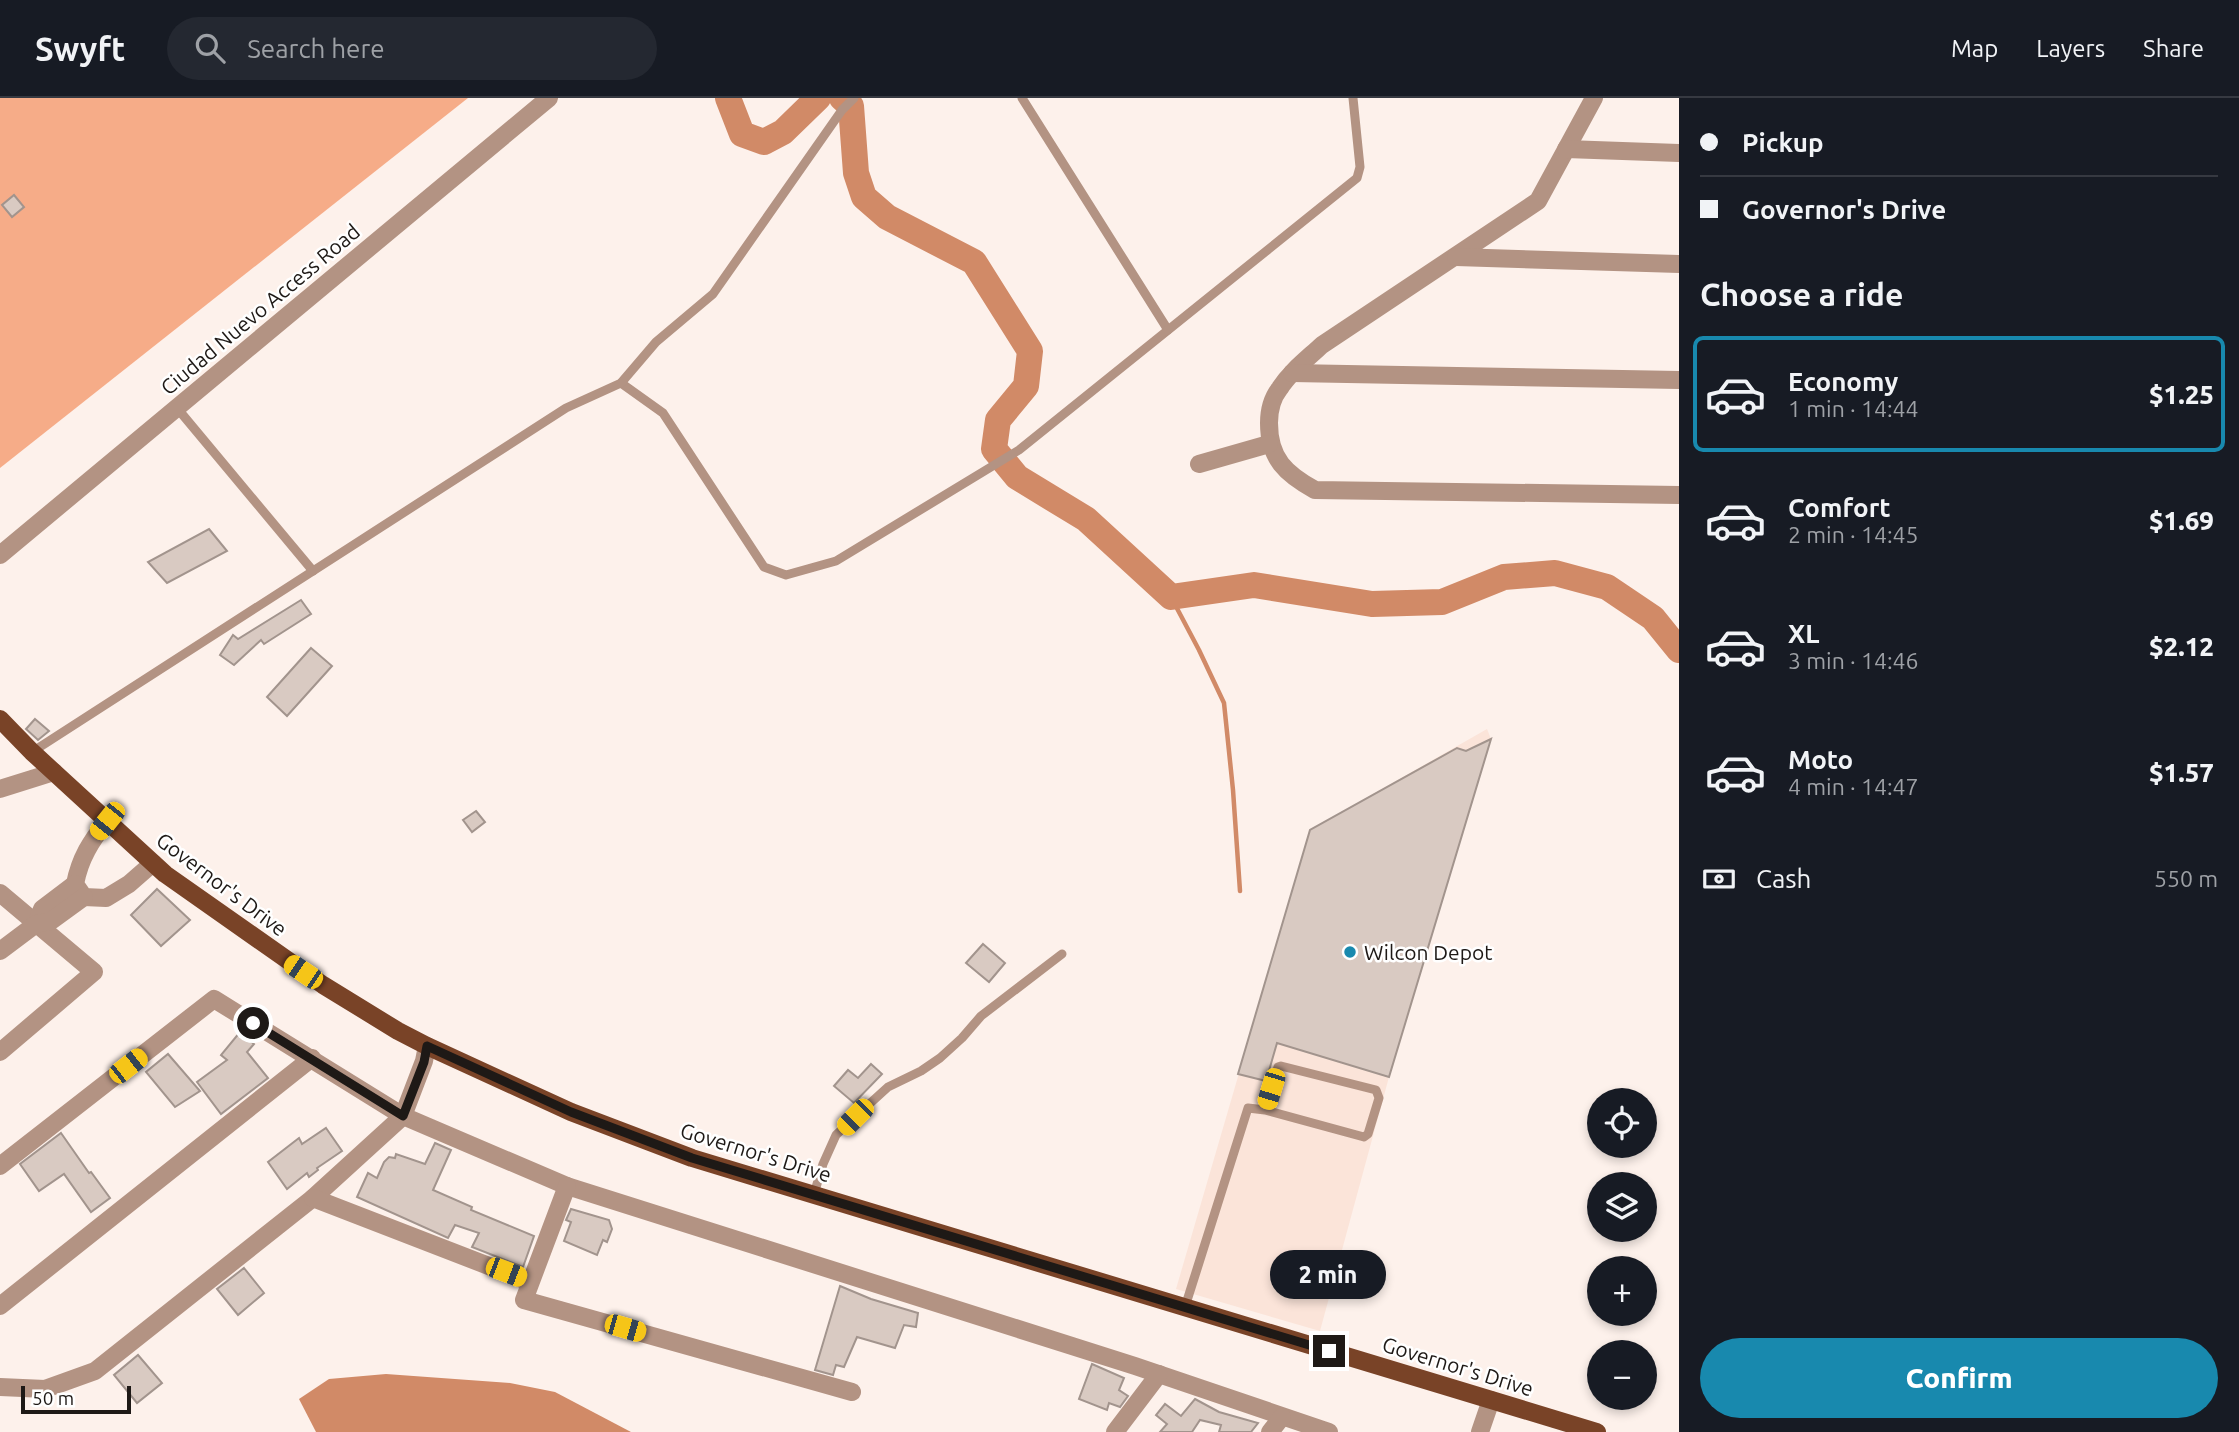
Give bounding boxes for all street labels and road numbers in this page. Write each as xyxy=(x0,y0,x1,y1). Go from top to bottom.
street label: Ciudad Nuevo Access Road xyxy=(156,219,364,399)
street label: Governor's Drive xyxy=(152,827,292,941)
street label: Governor's Drive xyxy=(678,1118,834,1186)
street label: Governor's Drive xyxy=(1380,1332,1536,1400)

